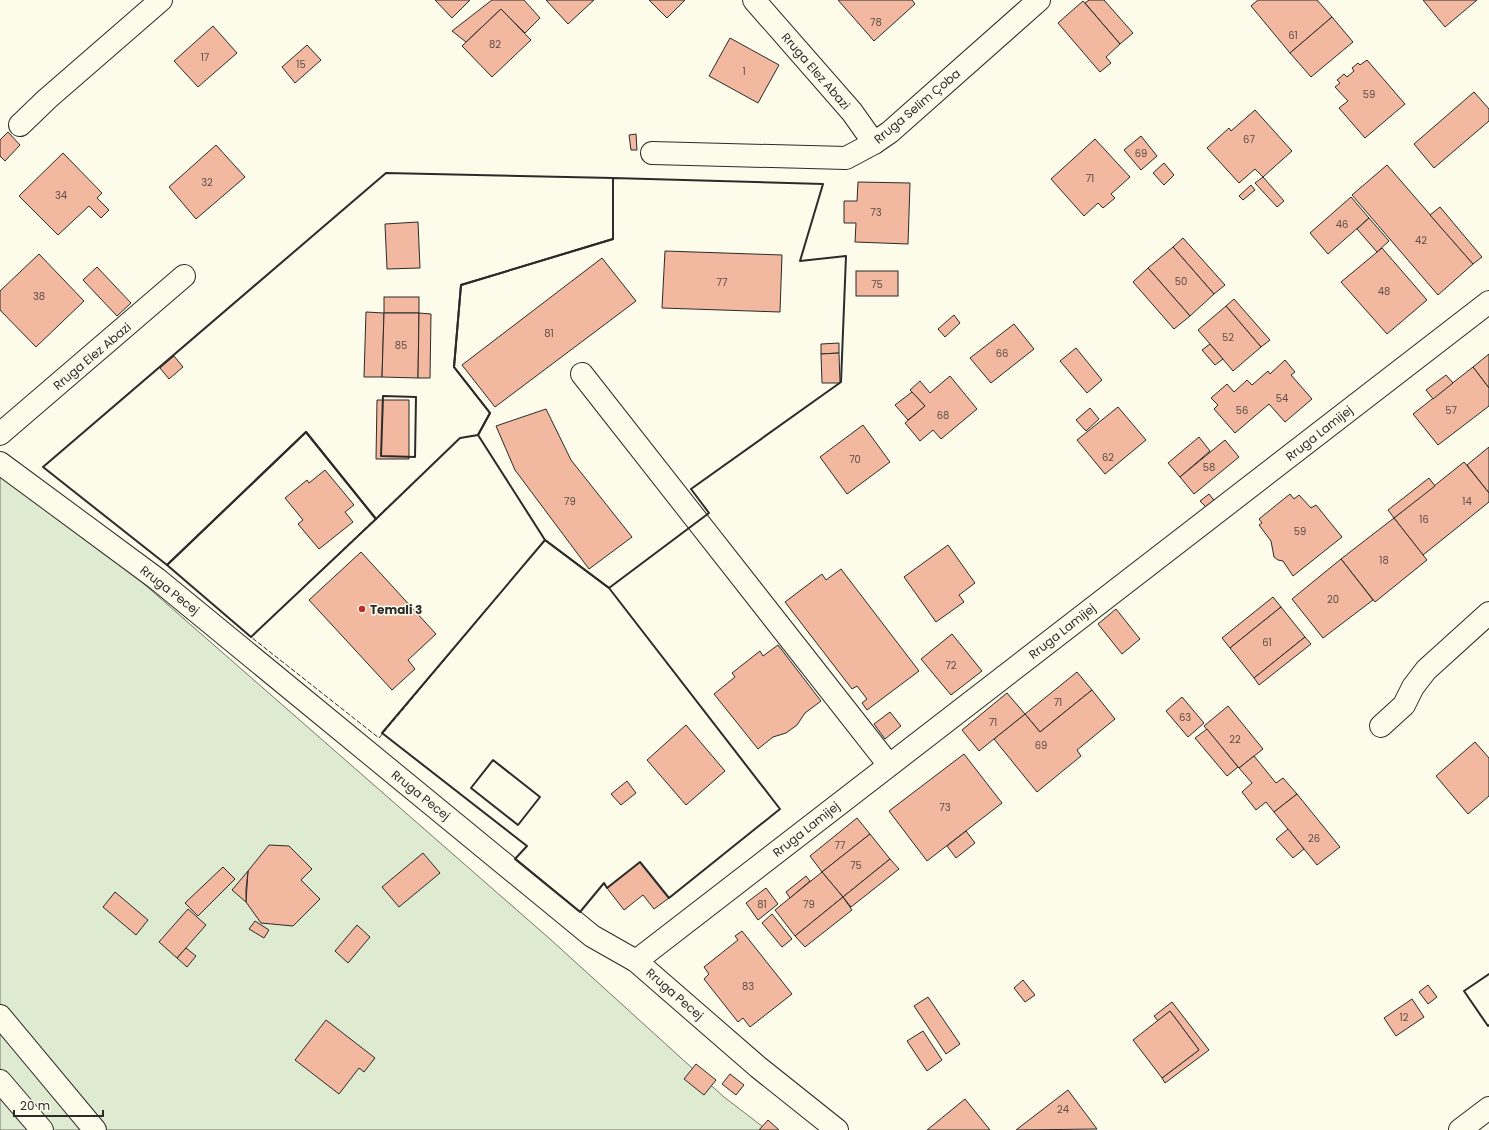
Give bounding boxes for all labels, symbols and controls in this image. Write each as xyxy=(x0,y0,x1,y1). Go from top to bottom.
house number: 78 xyxy=(870,15,882,30)
house number: 61 xyxy=(1288,28,1298,43)
street label: Rruga Elez Abazi xyxy=(778,29,854,113)
house number: 82 xyxy=(489,37,501,52)
house number: 17 xyxy=(201,50,210,65)
house number: 15 xyxy=(296,57,306,72)
house number: 1 xyxy=(742,64,746,79)
street label: Rruga Selim Çoba xyxy=(870,65,964,147)
house number: 59 xyxy=(1363,87,1375,102)
house number: 67 xyxy=(1243,132,1255,147)
house number: 69 xyxy=(1135,146,1147,161)
house number: 71 xyxy=(1086,171,1094,186)
house number: 32 xyxy=(201,175,213,190)
house number: 34 xyxy=(55,188,67,203)
house number: 73 xyxy=(870,205,882,220)
house number: 46 xyxy=(1336,217,1348,232)
house number: 42 xyxy=(1415,233,1427,248)
house number: 50 xyxy=(1175,274,1187,289)
house number: 77 xyxy=(717,275,728,290)
house number: 75 xyxy=(871,277,883,292)
house number: 48 xyxy=(1378,284,1390,299)
house number: 38 xyxy=(33,289,45,304)
street label: Rruga Elez Abazi xyxy=(49,318,135,394)
house number: 81 xyxy=(544,326,554,341)
house number: 52 xyxy=(1222,330,1234,345)
house number: 85 xyxy=(395,338,407,353)
house number: 66 xyxy=(996,346,1008,361)
house number: 54 xyxy=(1276,391,1288,406)
street label: Rruga Lamijej xyxy=(1282,401,1356,465)
house number: 56 xyxy=(1236,403,1248,418)
house number: 57 xyxy=(1445,403,1457,418)
house number: 68 xyxy=(937,408,949,423)
house number: 62 xyxy=(1102,450,1114,465)
house number: 70 xyxy=(849,452,861,467)
house number: 58 xyxy=(1203,460,1215,475)
house number: 79 xyxy=(564,494,576,509)
house number: 14 xyxy=(1462,494,1472,509)
house number: 16 xyxy=(1419,512,1429,527)
house number: 59 xyxy=(1294,524,1306,539)
house number: 18 xyxy=(1379,553,1389,568)
street label: Rruga Pecej xyxy=(137,561,203,619)
house number: 20 xyxy=(1327,592,1339,607)
street label: Rruga Lamijej xyxy=(1025,599,1099,663)
place label: Temali 3 xyxy=(370,601,422,618)
marker: Temali 3 xyxy=(357,604,367,614)
house number: 61 xyxy=(1262,635,1272,650)
house number: 72 xyxy=(945,658,957,673)
house number: 71 xyxy=(1054,695,1062,710)
house number: 63 xyxy=(1179,710,1191,725)
house number: 71 xyxy=(989,715,997,730)
house number: 22 xyxy=(1229,732,1241,747)
house number: 69 xyxy=(1035,738,1047,753)
street label: Rruga Pecej xyxy=(388,766,454,824)
street label: Rruga Lamijej xyxy=(769,797,843,861)
house number: 73 xyxy=(939,800,951,815)
house number: 26 xyxy=(1308,831,1320,846)
house number: 77 xyxy=(835,838,846,853)
house number: 75 xyxy=(850,858,862,873)
house number: 81 xyxy=(757,897,767,912)
house number: 79 xyxy=(803,897,815,912)
street label: Rruga Pecej xyxy=(643,964,707,1024)
house number: 83 xyxy=(742,979,754,994)
house number: 12 xyxy=(1400,1010,1409,1025)
scale bar xyxy=(14,1092,103,1118)
text: 20 m xyxy=(20,1097,50,1114)
house number: 24 xyxy=(1057,1102,1069,1117)

